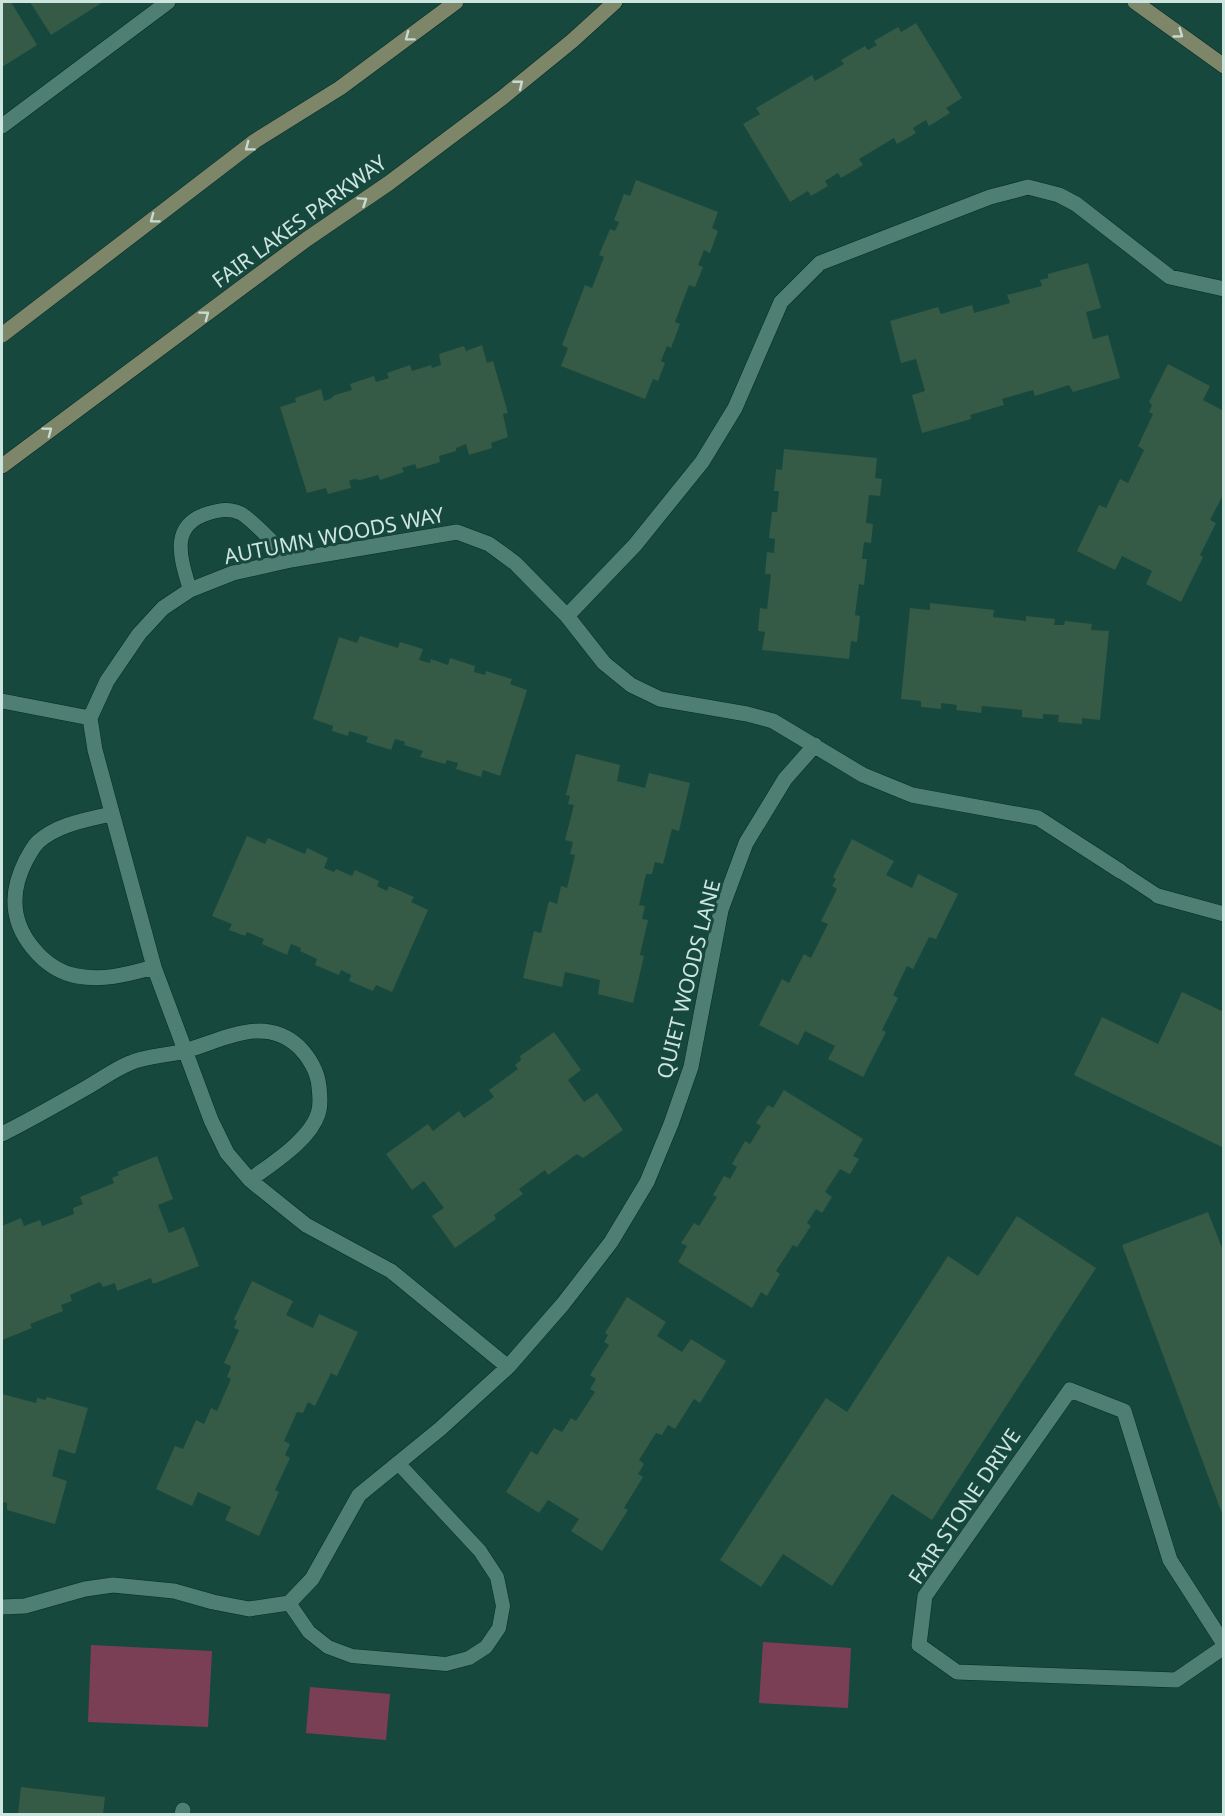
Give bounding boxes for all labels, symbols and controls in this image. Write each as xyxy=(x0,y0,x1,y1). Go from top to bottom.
one-way arrow xyxy=(1173,27,1184,38)
one-way arrow xyxy=(405,29,416,40)
one-way arrow xyxy=(512,80,523,91)
one-way arrow xyxy=(244,139,255,150)
street label: FAIR LAKES PARKWAY xyxy=(206,148,392,294)
one-way arrow xyxy=(356,197,367,208)
one-way arrow xyxy=(150,211,161,222)
one-way arrow xyxy=(198,311,209,322)
one-way arrow xyxy=(42,428,53,439)
street label: AUTUMN WOODS WAY xyxy=(222,500,446,570)
street label: QUIET WOODS LANE xyxy=(650,877,726,1081)
street label: FAIR STONE DRIVE xyxy=(902,1423,1026,1589)

